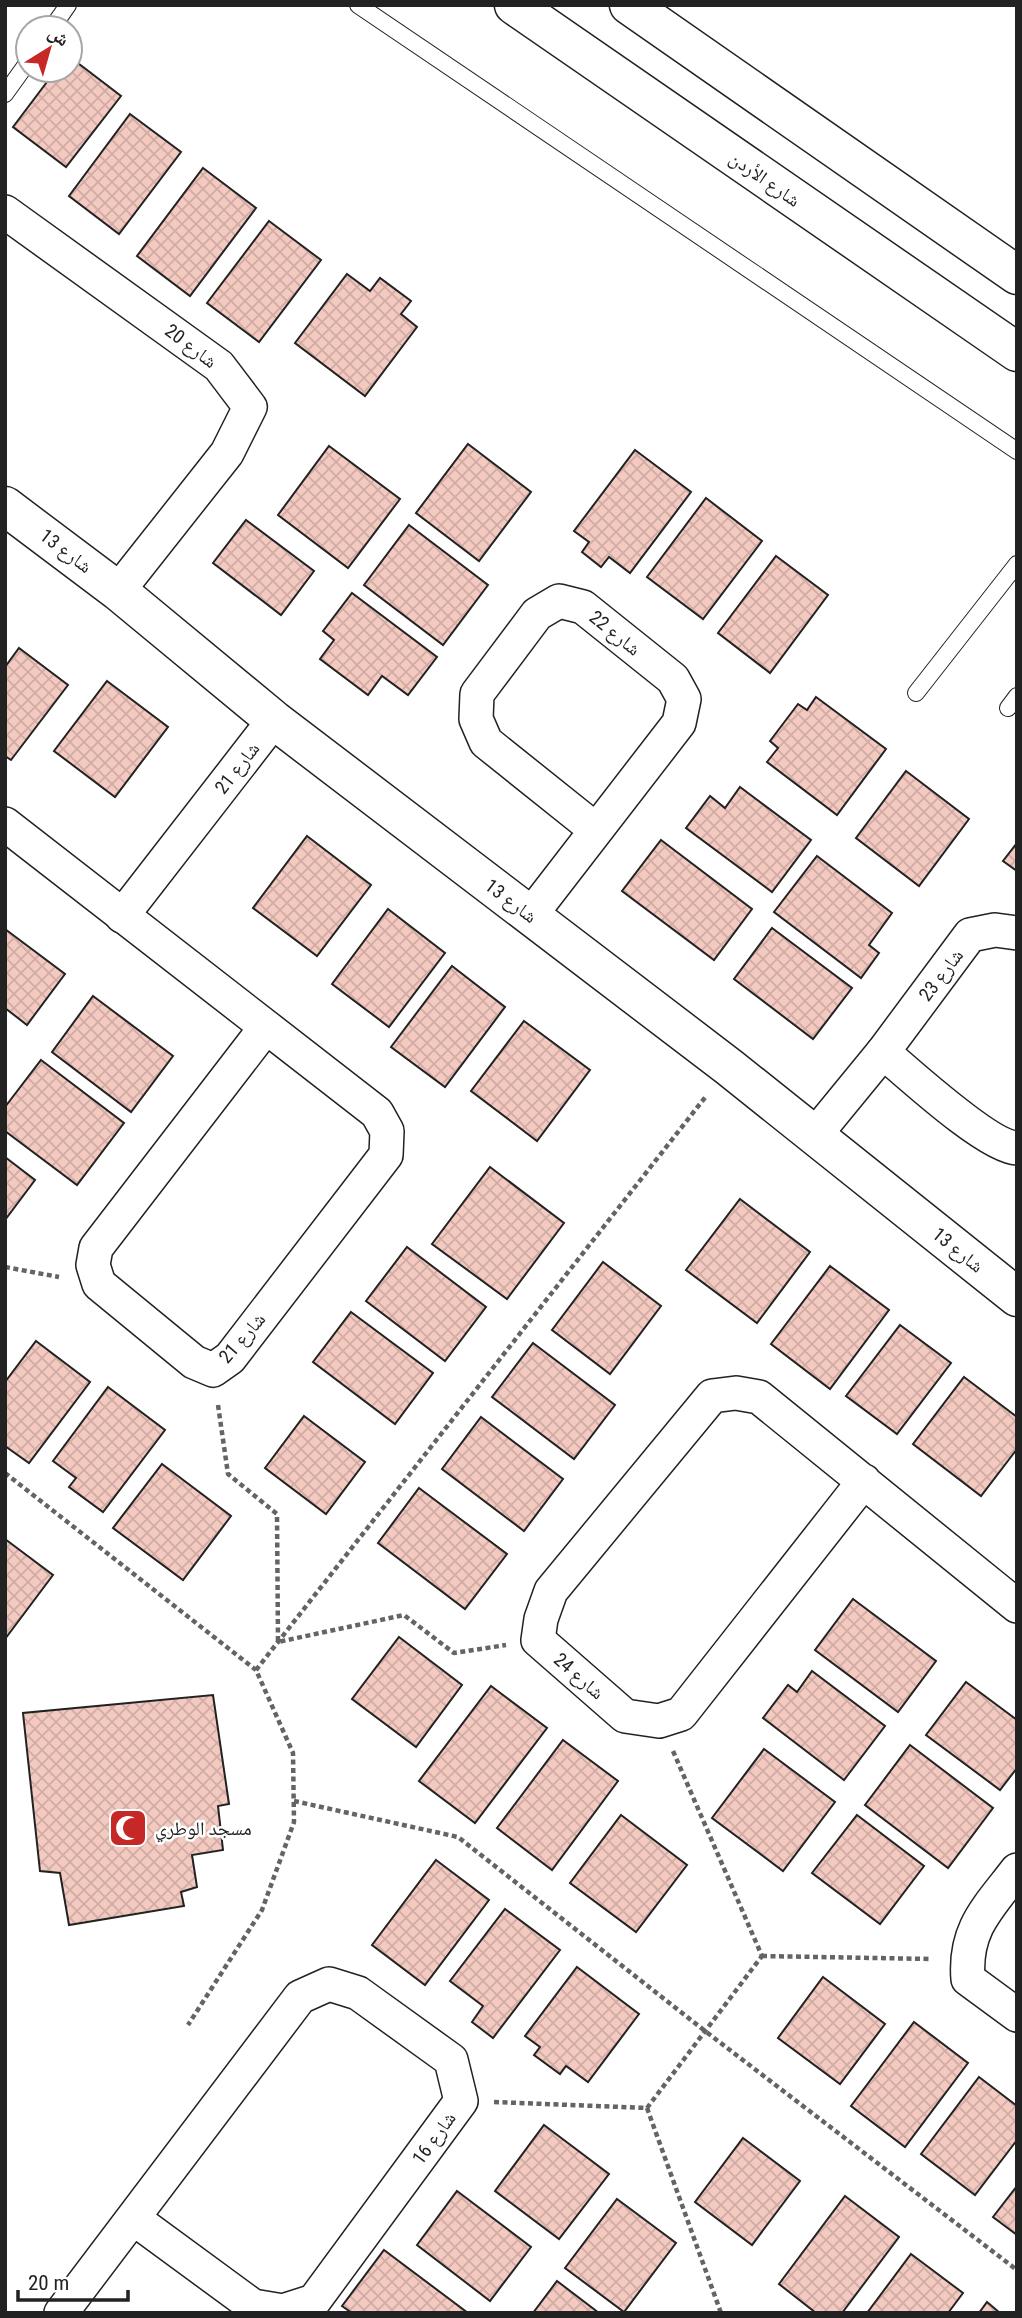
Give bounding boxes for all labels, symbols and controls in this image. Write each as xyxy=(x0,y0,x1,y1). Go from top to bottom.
north arrow xyxy=(14,14,84,84)
text: ش xyxy=(44,21,74,51)
street label: شارع الأردن xyxy=(725,146,805,212)
street label: شارع 20 xyxy=(160,319,222,373)
street label: شارع 13 xyxy=(35,524,97,578)
street label: شارع 22 xyxy=(585,605,645,661)
street label: شارع 21 xyxy=(210,738,264,798)
street label: شارع 13 xyxy=(480,874,542,928)
street label: 23 شارع xyxy=(914,944,968,1006)
street label: شارع 13 xyxy=(928,1222,988,1278)
street label: شارع 21 xyxy=(214,1308,270,1368)
street label: شارع 24 xyxy=(549,1648,609,1704)
mosque icon: مسجد الوطري xyxy=(107,1807,149,1849)
place label: مسجد الوطري xyxy=(155,1817,252,1843)
street label: شارع 16 xyxy=(407,2107,461,2169)
scale bar xyxy=(18,2258,128,2302)
text: 20 m xyxy=(28,2271,69,2295)

